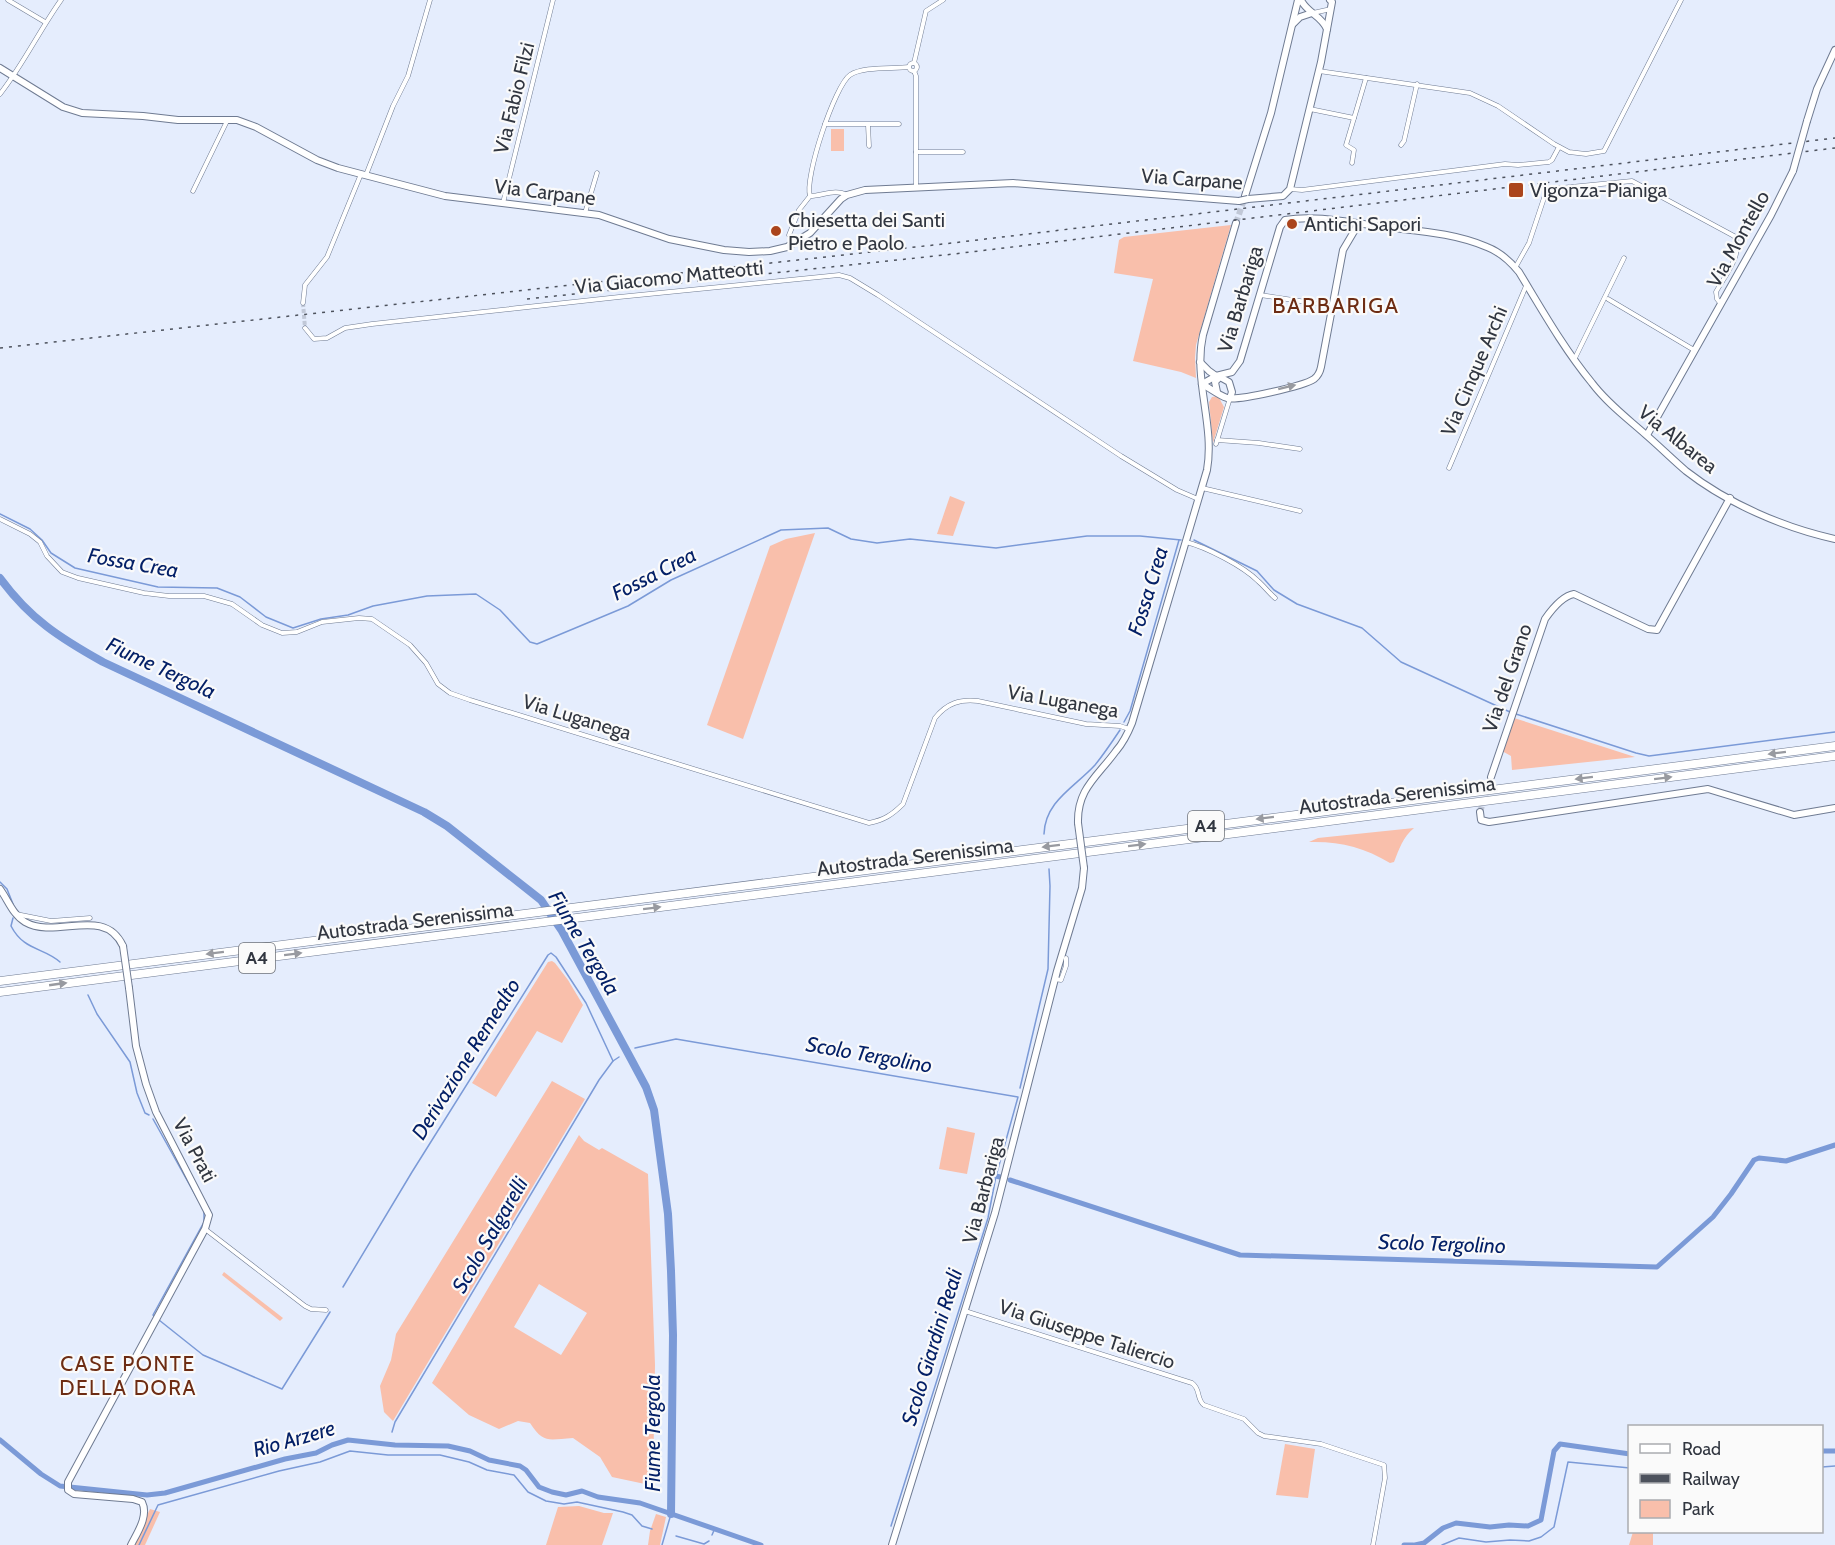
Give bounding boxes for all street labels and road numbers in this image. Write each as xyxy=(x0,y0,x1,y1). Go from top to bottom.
street label: Via Fabio Filzi xyxy=(489,40,539,156)
street label: Via Carpane xyxy=(1140,163,1244,195)
street label: Via Carpane xyxy=(493,174,597,210)
street label: Via Montello xyxy=(1702,187,1774,291)
street label: Via Barbariga xyxy=(1212,242,1268,355)
street label: Via Giacomo Matteotti xyxy=(574,255,764,299)
street label: Via Cinque Archi xyxy=(1436,302,1512,440)
street label: Via Albarea xyxy=(1634,400,1723,478)
street label: Via del Grano xyxy=(1477,621,1537,735)
street label: Via Luganega xyxy=(1006,679,1121,723)
street label: Via Luganega xyxy=(520,689,635,745)
street label: Autostrada Serenissima xyxy=(1297,771,1497,819)
road number: A4 xyxy=(1188,811,1224,841)
street label: Autostrada Serenissima xyxy=(815,833,1015,881)
street label: Autostrada Serenissima xyxy=(315,897,515,945)
road number: A4 xyxy=(239,943,275,973)
street label: Via Prati xyxy=(168,1114,222,1186)
street label: Via Barbariga xyxy=(957,1133,1009,1246)
street label: Via Giuseppe Taliercio xyxy=(996,1294,1178,1374)

